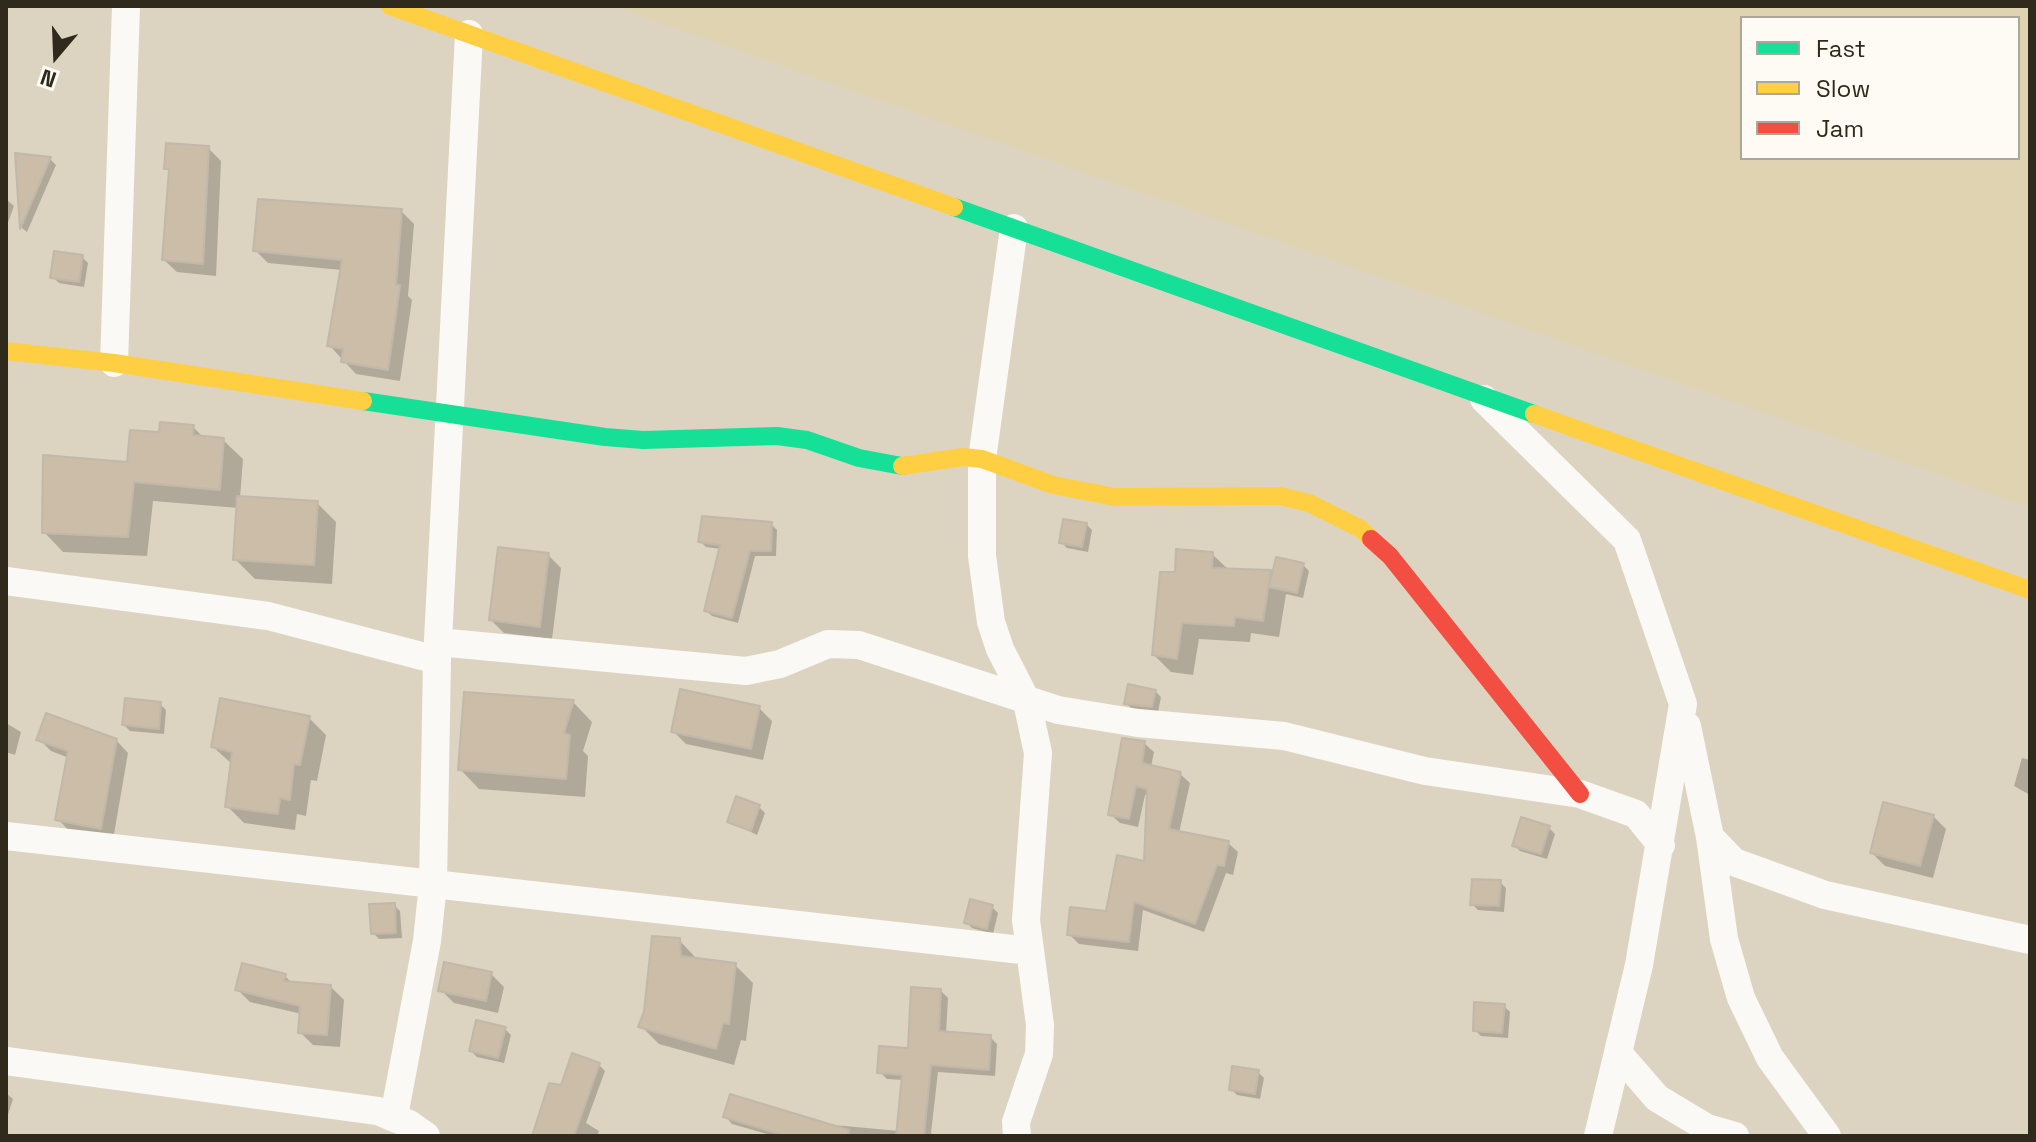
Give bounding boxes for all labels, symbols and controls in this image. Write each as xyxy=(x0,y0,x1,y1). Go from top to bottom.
north arrow xyxy=(16,16,96,96)
legend xyxy=(1740,16,2020,160)
text: Fast xyxy=(1816,33,1866,64)
text: N xyxy=(37,63,60,94)
text: Slow xyxy=(1816,73,1870,104)
text: Jam xyxy=(1816,113,1864,144)

